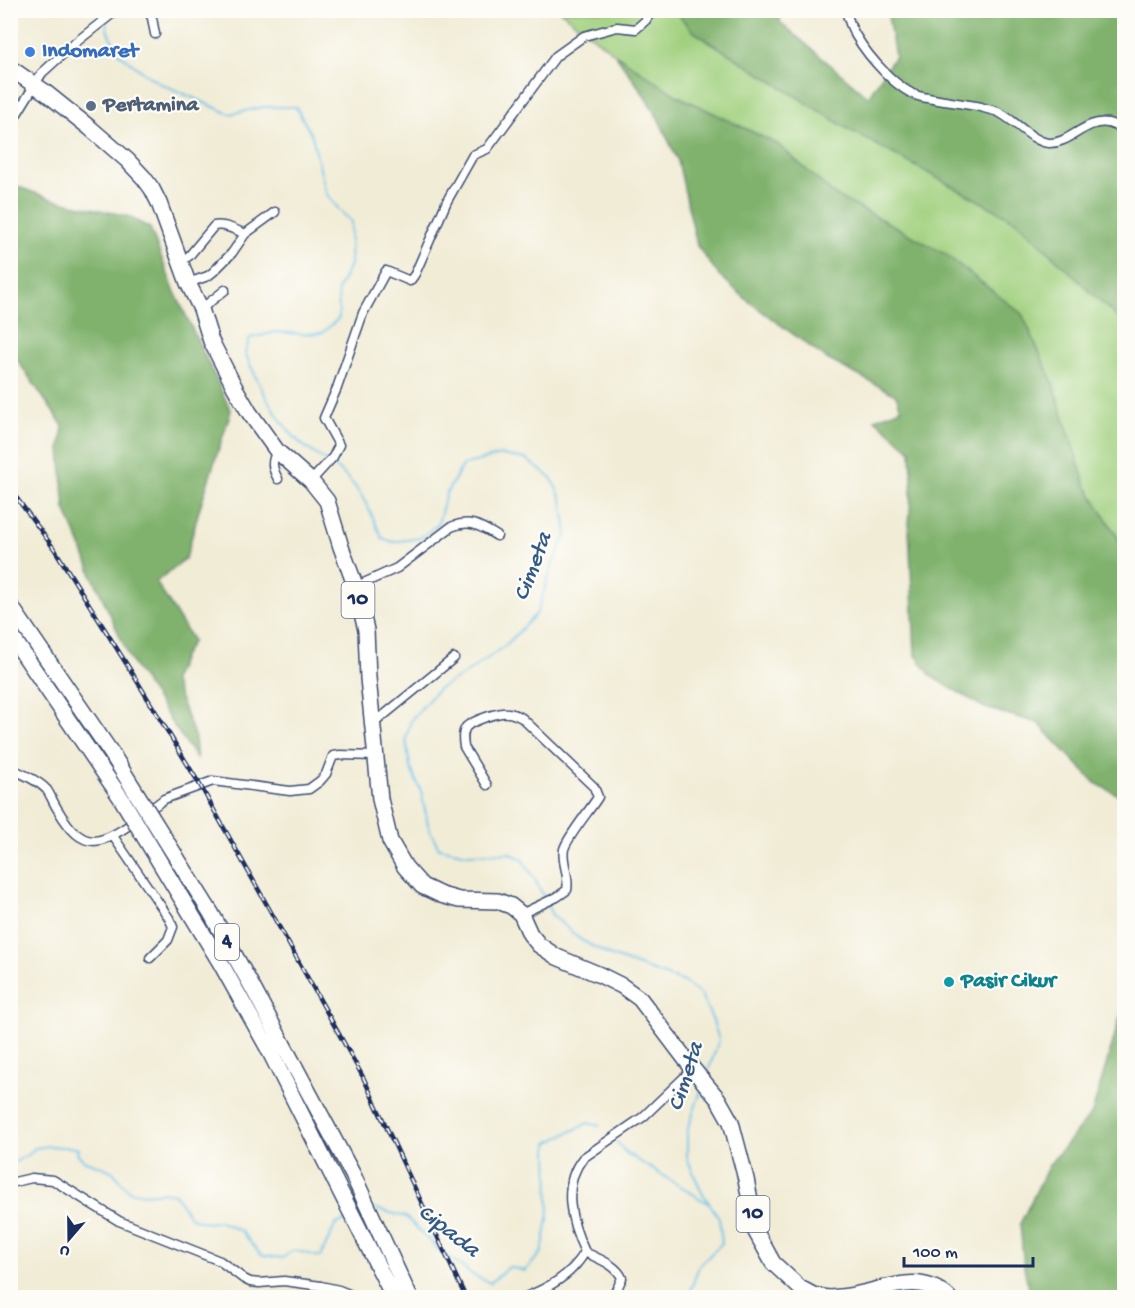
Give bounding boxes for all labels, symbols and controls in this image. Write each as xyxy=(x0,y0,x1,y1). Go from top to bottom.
place label: Indomaret xyxy=(42,39,140,65)
marker: Indomaret xyxy=(23,45,37,59)
place label: Pertamina xyxy=(102,93,200,119)
marker: Pertamina xyxy=(84,99,98,113)
water label: Cimeta xyxy=(508,527,561,605)
road number: 10 xyxy=(342,582,374,618)
road number: 4 xyxy=(215,924,239,960)
place label: Pasir Cikur xyxy=(960,969,1058,995)
marker: Pasir Cikur xyxy=(942,975,956,989)
water label: Cimeta xyxy=(662,1037,712,1115)
road number: 10 xyxy=(736,1196,770,1232)
water label: Cipada xyxy=(411,1199,486,1266)
north arrow xyxy=(39,1209,99,1269)
scale bar xyxy=(904,1230,1033,1268)
text: U xyxy=(57,1239,73,1260)
text: 100 m xyxy=(912,1243,958,1264)

